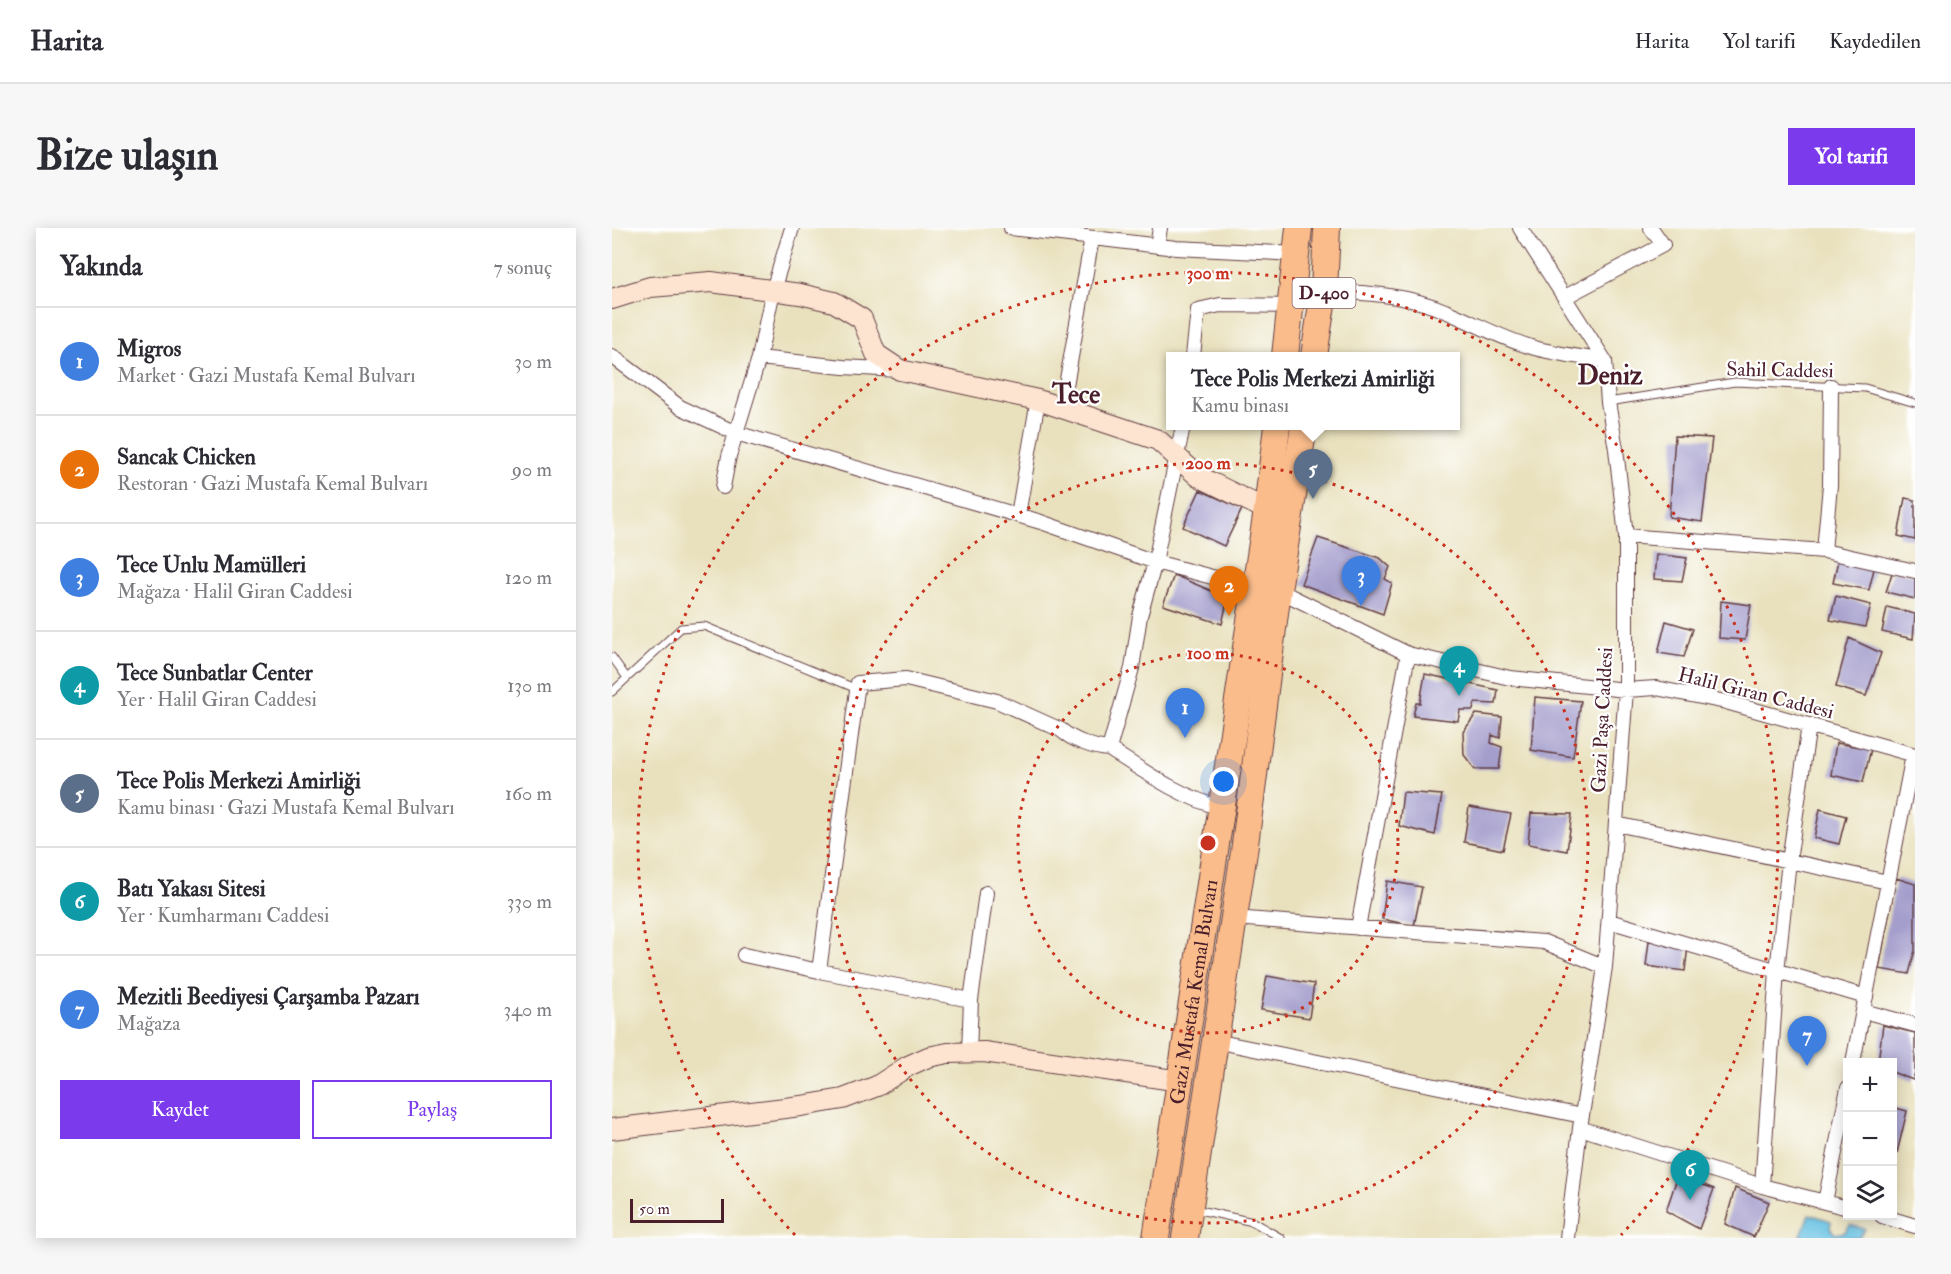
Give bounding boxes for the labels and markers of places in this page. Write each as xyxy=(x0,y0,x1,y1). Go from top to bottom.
pin: 5 xyxy=(1294,450,1332,499)
pin: 3 xyxy=(1342,556,1380,606)
pin: 2 xyxy=(1210,566,1248,616)
pin: 4 xyxy=(1440,646,1478,696)
pin: 1 xyxy=(1166,688,1204,738)
centre of rings xyxy=(1198,833,1218,853)
pin: 7 xyxy=(1788,1016,1826,1066)
pin: 6 xyxy=(1670,1150,1710,1200)

